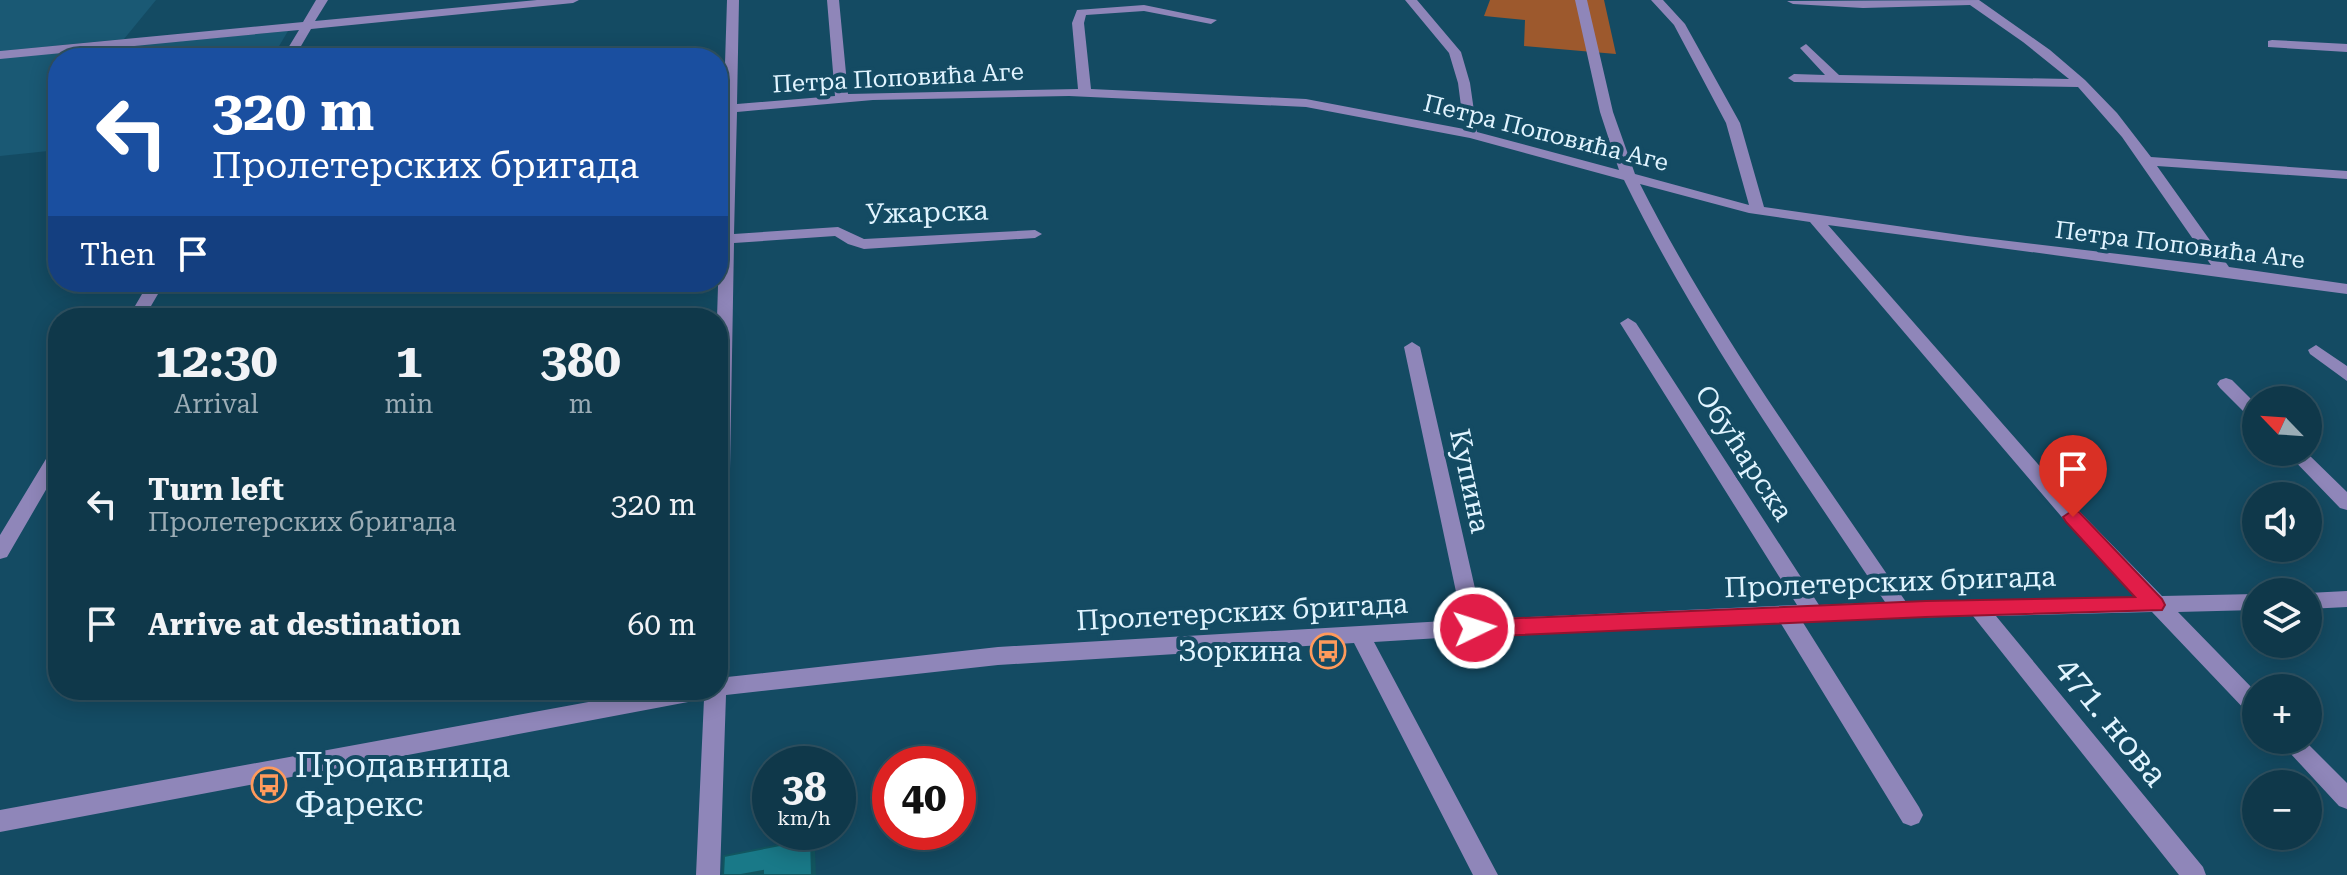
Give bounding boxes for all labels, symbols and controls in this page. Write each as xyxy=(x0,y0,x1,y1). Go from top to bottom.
street label: Петра Поповића Аге xyxy=(772,57,1024,99)
text: 320 m xyxy=(212,78,374,144)
icon: left xyxy=(80,80,184,184)
street label: Петра Поповића Аге xyxy=(1421,89,1671,177)
text: Пролетерских бригада xyxy=(212,145,639,187)
street label: Ужарска xyxy=(865,193,989,231)
street label: Петра Поповића Аге xyxy=(2053,216,2307,274)
icon: arrive xyxy=(171,232,215,276)
text: Then xyxy=(80,237,155,272)
text: 12:30 xyxy=(155,333,278,389)
text: 1 xyxy=(395,333,422,389)
text: 380 xyxy=(540,333,621,389)
street label: Обућарска xyxy=(1688,379,1800,527)
north arrow xyxy=(2242,386,2322,466)
map controls xyxy=(2242,386,2322,850)
text: Arrival xyxy=(174,389,259,419)
text: min xyxy=(385,389,433,419)
text: m xyxy=(569,389,593,419)
street label: Купина xyxy=(1443,426,1497,536)
pin xyxy=(2039,435,2107,517)
icon: arrive xyxy=(2051,447,2095,491)
text: Turn left xyxy=(148,472,284,507)
icon: left xyxy=(80,482,124,526)
button: sound xyxy=(2242,482,2322,562)
text: 320 m xyxy=(611,487,696,522)
text: Пролетерских бригада xyxy=(148,507,456,537)
street label: Пролетерских бригада xyxy=(1723,560,2057,604)
button: layers xyxy=(2242,578,2322,658)
position arrow xyxy=(1432,586,1516,670)
street label: Пролетерских бригада xyxy=(1075,587,1409,637)
icon: arrive xyxy=(80,602,124,646)
text: Arrive at destination xyxy=(148,607,461,642)
text: 60 m xyxy=(627,607,696,642)
bus stop icon: Зоркина xyxy=(1309,632,1347,670)
place label: Зоркина xyxy=(1178,635,1302,668)
street label: 471. нова xyxy=(2048,648,2176,794)
button: + xyxy=(2242,674,2322,754)
place label: Продавница Фарекс xyxy=(295,745,510,824)
speed limit sign: 40 xyxy=(872,746,976,850)
text: 38 xyxy=(782,764,826,811)
bus stop icon: Продавница Фарекс xyxy=(250,766,288,804)
button: − xyxy=(2242,770,2322,850)
text: km/h xyxy=(777,806,831,830)

